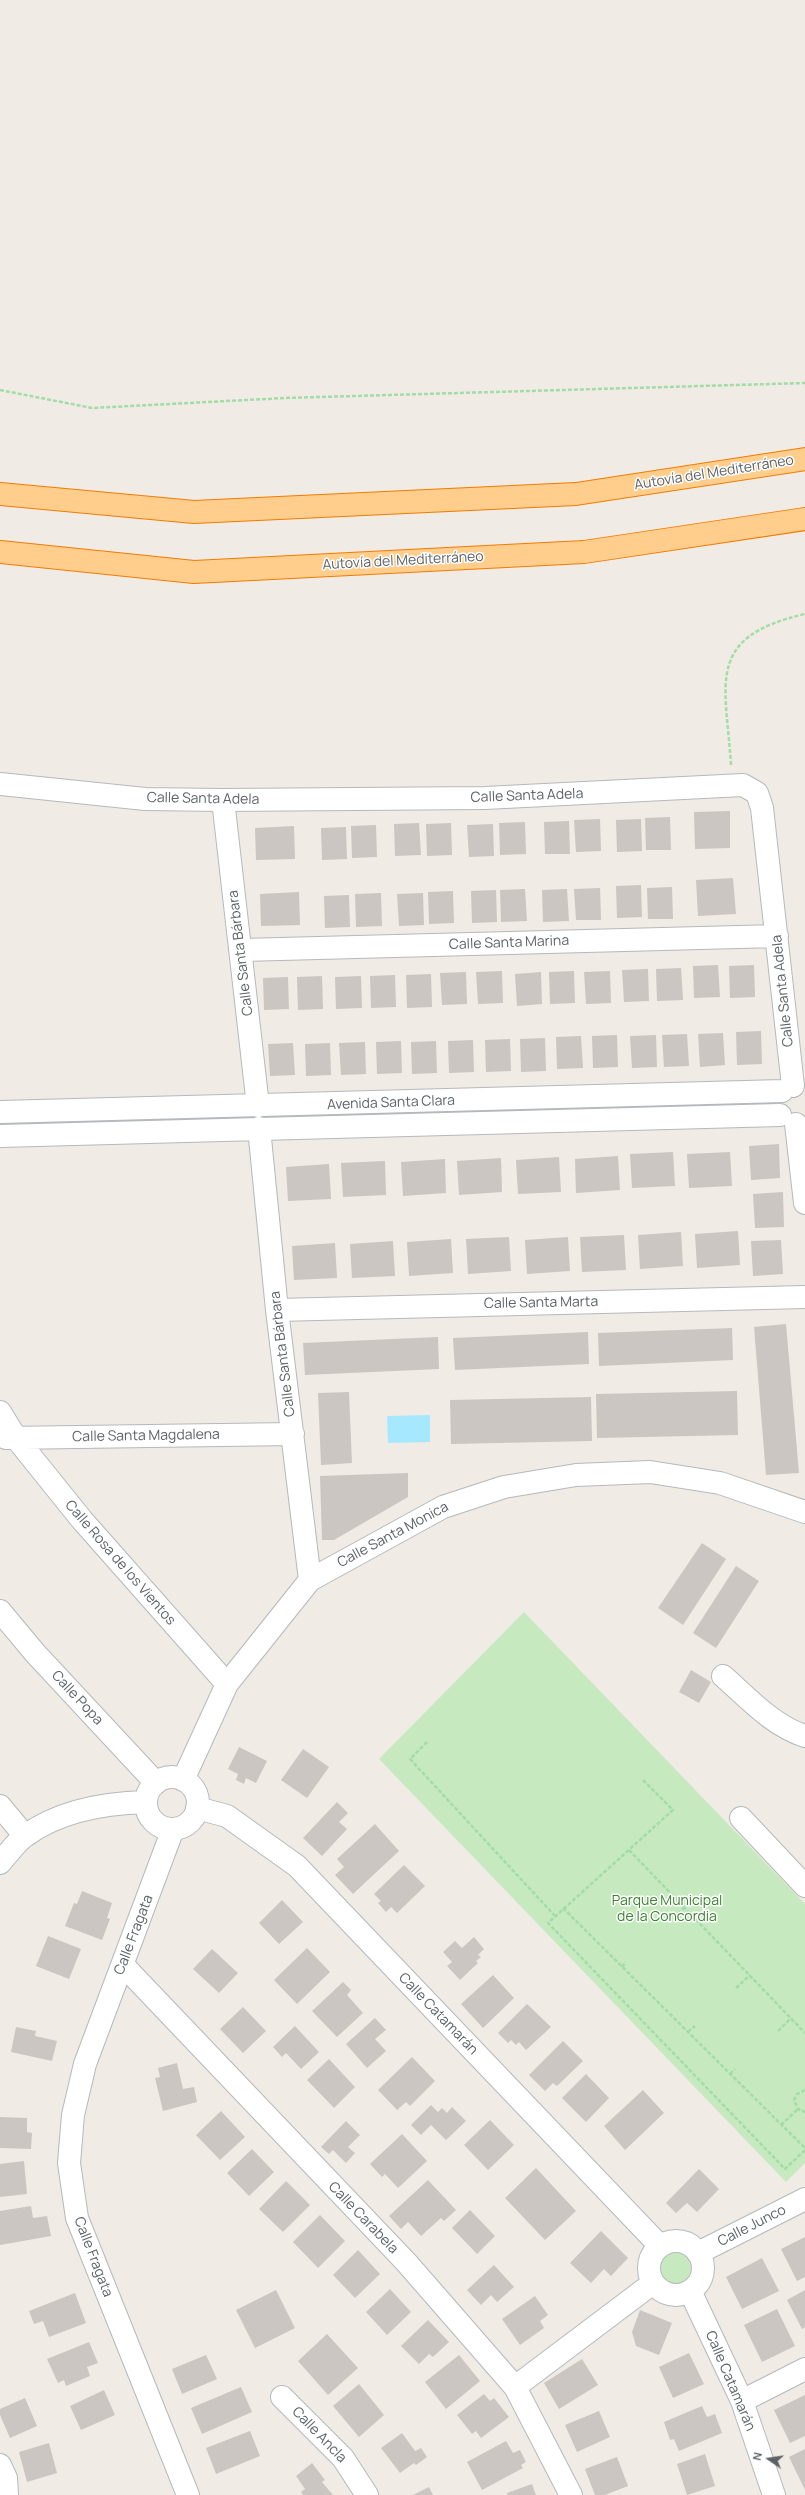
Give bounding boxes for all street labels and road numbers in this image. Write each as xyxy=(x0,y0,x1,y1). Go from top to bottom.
street label: Autovía del Mediterráneo xyxy=(633,452,795,494)
street label: Autovía del Mediterráneo xyxy=(322,548,484,574)
street label: Calle Santa Adela xyxy=(470,786,584,806)
street label: Calle Santa Adela xyxy=(147,790,259,808)
street label: Calle Santa Bárbara xyxy=(225,889,257,1017)
street label: Calle Santa Marina xyxy=(449,933,569,953)
street label: Calle Santa Adela xyxy=(769,934,797,1048)
street label: Avenida Santa Clara xyxy=(327,1092,455,1114)
street label: Calle Santa Bárbara xyxy=(267,1290,299,1418)
street label: Calle Santa Marta xyxy=(484,1294,598,1312)
street label: Calle Santa Magdalena xyxy=(72,1426,220,1446)
street label: Calle Rosa de los Vientos xyxy=(61,1497,179,1629)
street label: Calle Santa Monica xyxy=(335,1499,451,1571)
street label: Calle Popa xyxy=(48,1667,106,1729)
street label: Calle Fragata xyxy=(111,1893,157,1977)
street label: Calle Catamarán xyxy=(395,1970,481,2058)
street label: Calle Carabela xyxy=(325,2179,401,2257)
street label: Calle Junco xyxy=(715,2202,789,2250)
street label: Calle Fragata xyxy=(70,2215,116,2299)
street label: Calle Catamarán xyxy=(701,2328,759,2434)
street label: Calle Ancla xyxy=(288,2404,350,2466)

